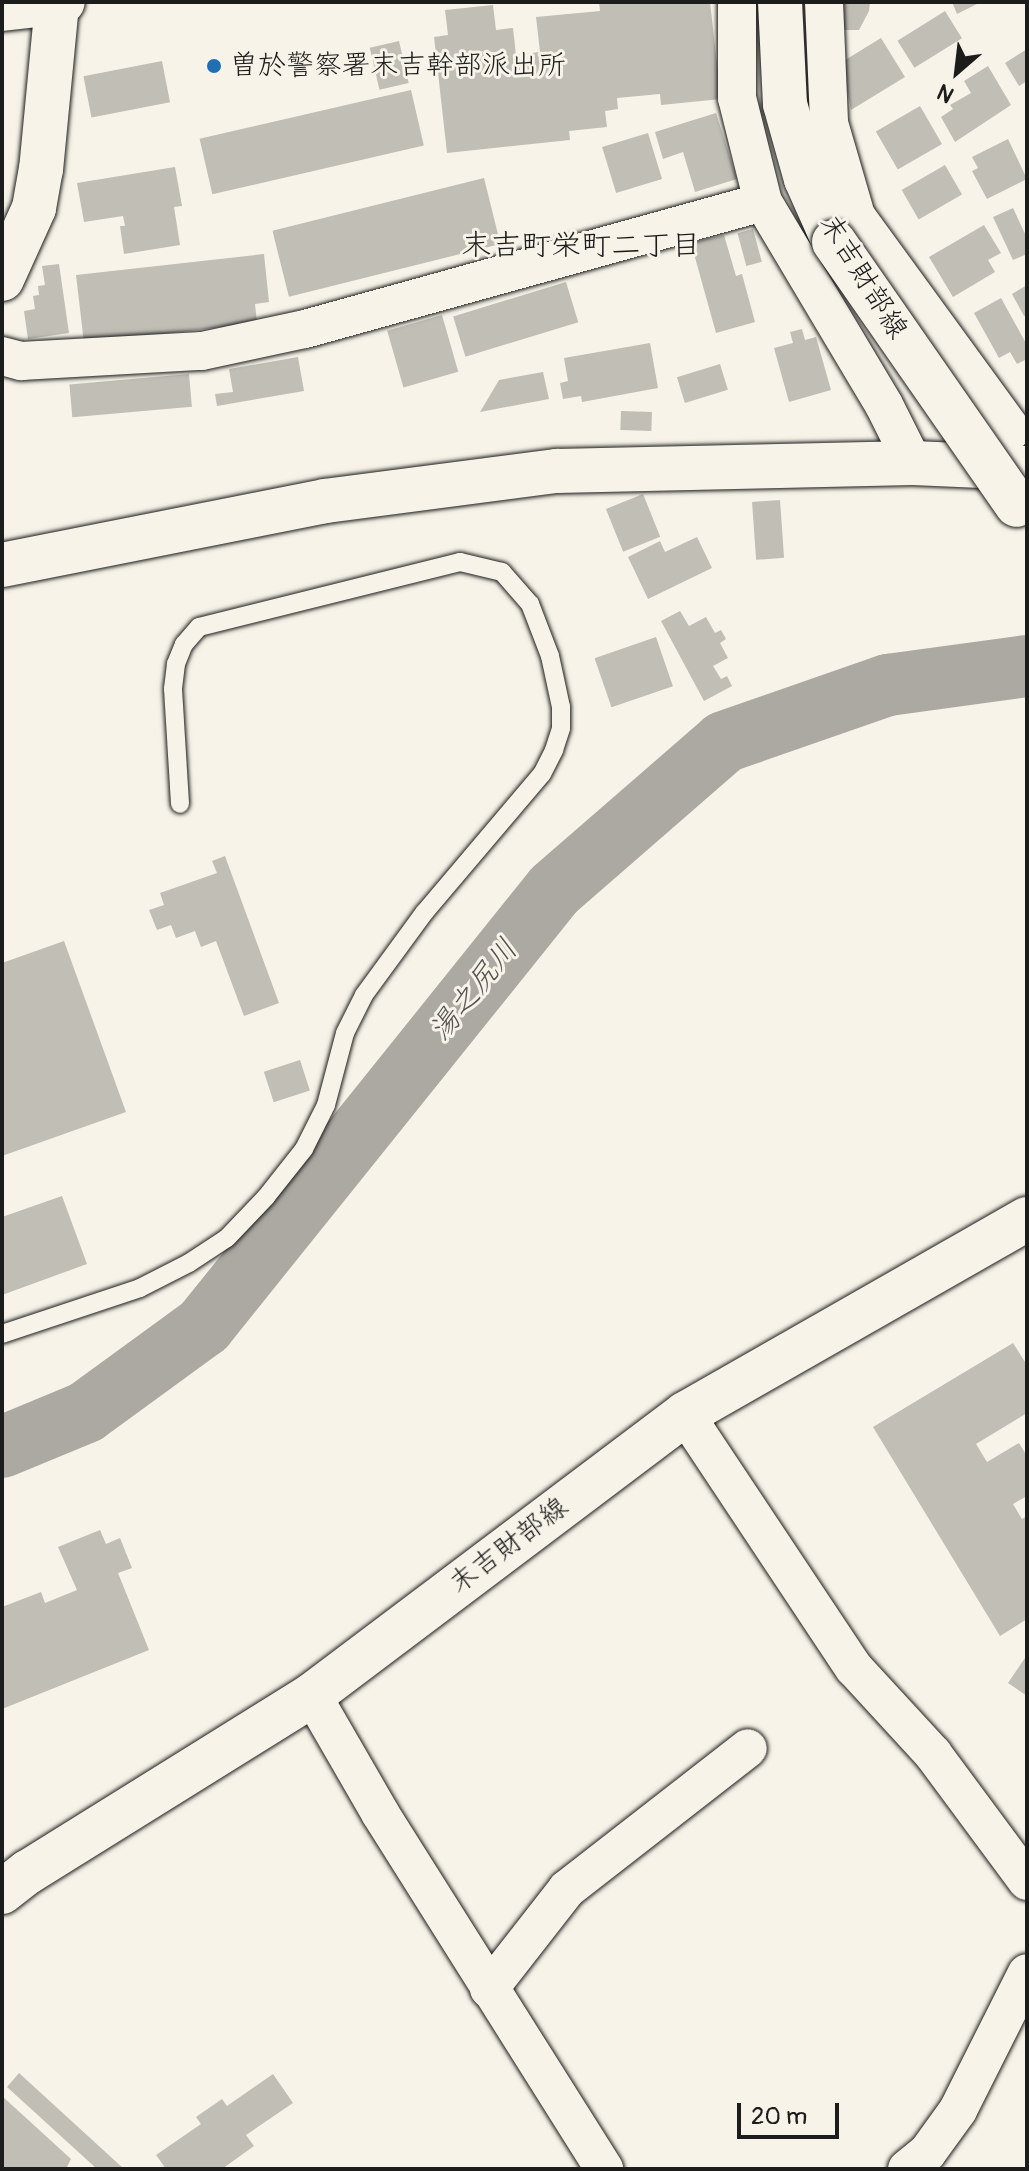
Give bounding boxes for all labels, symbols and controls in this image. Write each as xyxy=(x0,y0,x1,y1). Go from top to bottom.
north arrow xyxy=(917,32,997,112)
place label: 曽於警察署末吉幹部派出所 xyxy=(230,49,566,83)
marker: 曽於警察署末吉幹部派出所 xyxy=(205,57,223,75)
text: N xyxy=(933,77,959,109)
street label: 末吉財部線 xyxy=(812,209,914,345)
district label: 末吉町栄町二丁目 xyxy=(461,228,701,264)
water label: 湯之尻川 xyxy=(422,932,526,1048)
street label: 末吉財部線 xyxy=(443,1490,575,1602)
scale bar xyxy=(741,2087,843,2137)
text: 20 m xyxy=(751,2102,807,2131)

